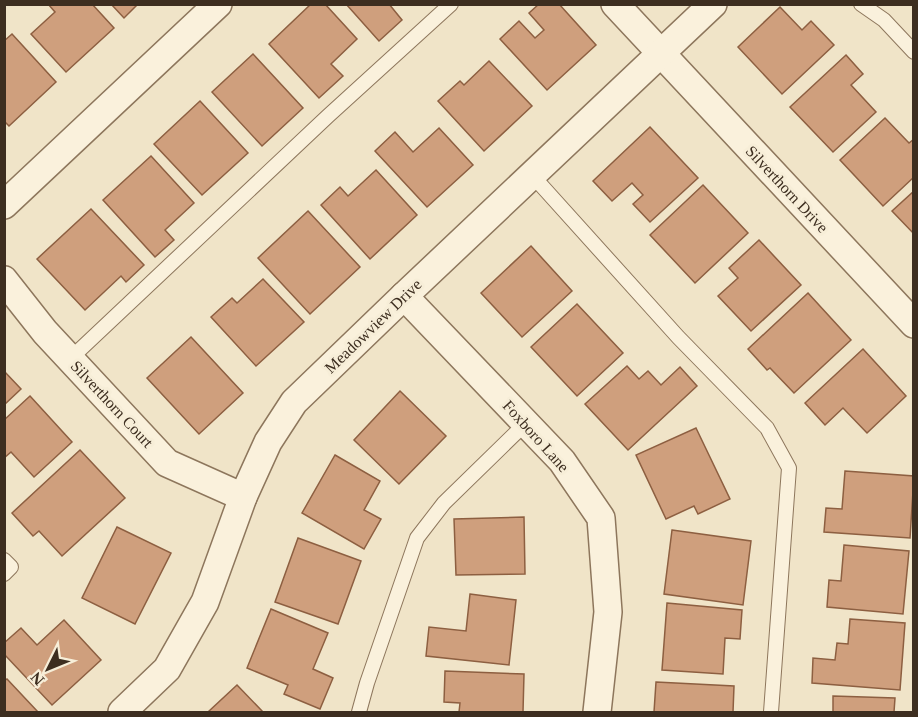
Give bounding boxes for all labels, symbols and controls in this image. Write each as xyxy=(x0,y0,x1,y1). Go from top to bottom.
street label: Silverthorn Drive xyxy=(742,142,832,236)
street label: Meadowview Drive xyxy=(321,276,425,376)
street label: Silverthorn Court xyxy=(67,357,157,451)
street label: Foxboro Lane xyxy=(500,397,572,475)
north arrow xyxy=(18,639,78,699)
text: N xyxy=(27,669,48,689)

